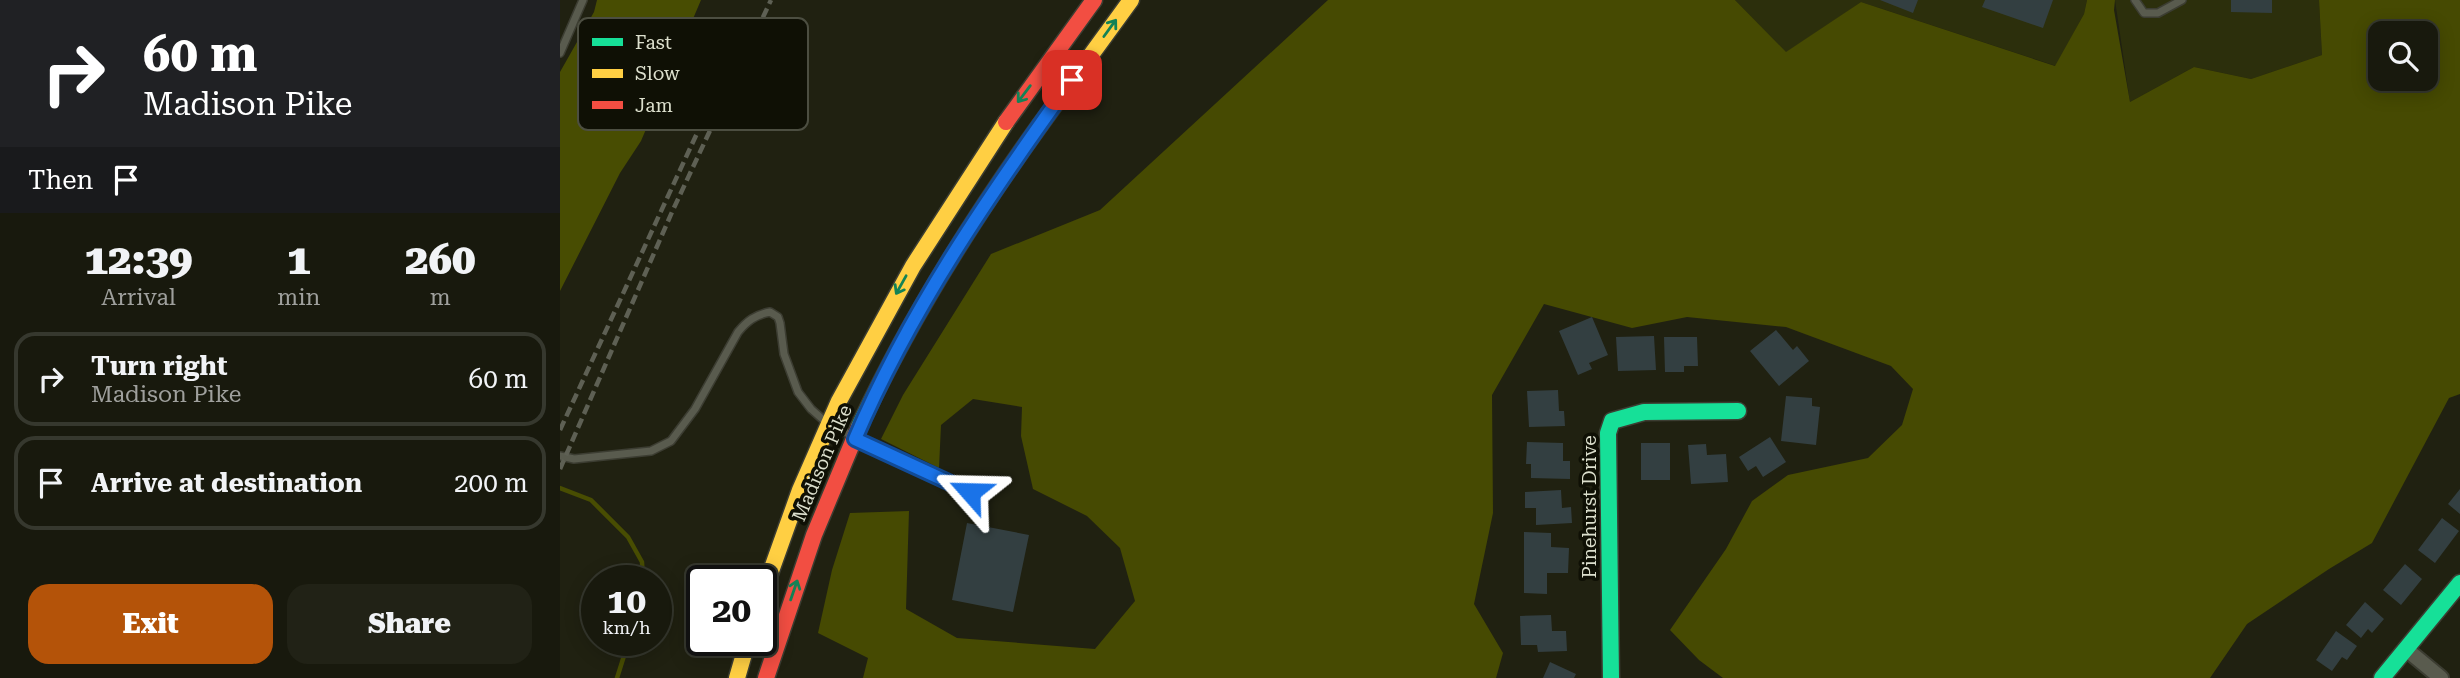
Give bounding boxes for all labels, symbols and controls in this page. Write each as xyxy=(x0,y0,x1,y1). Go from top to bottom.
legend xyxy=(578,18,808,130)
one-way arrow xyxy=(1103,19,1117,38)
map controls xyxy=(2368,21,2438,91)
button: search xyxy=(2368,21,2438,91)
text: 60 m xyxy=(143,26,258,83)
icon: right xyxy=(28,28,119,119)
text: Fast xyxy=(635,31,672,54)
pin xyxy=(1042,50,1102,110)
icon: arrive xyxy=(1053,61,1091,99)
text: Slow xyxy=(635,62,680,85)
one-way arrow xyxy=(1017,84,1032,103)
text: Madison Pike xyxy=(143,85,352,123)
text: Jam xyxy=(635,94,673,117)
icon: arrive xyxy=(107,161,145,199)
text: Then xyxy=(28,165,93,195)
text: 12:39 xyxy=(85,235,193,284)
text: 1 xyxy=(287,235,311,284)
text: 260 xyxy=(405,235,475,284)
one-way arrow xyxy=(894,274,907,295)
text: Arrival xyxy=(101,284,176,311)
text: min xyxy=(277,284,320,311)
text: m xyxy=(430,284,451,311)
text: Turn right xyxy=(91,351,227,381)
icon: right xyxy=(32,360,70,398)
text: 60 m xyxy=(469,364,528,394)
text: Madison Pike xyxy=(91,381,241,408)
street label: Madison Pike xyxy=(787,401,857,525)
street label: Pinehurst Drive xyxy=(1578,435,1601,579)
position arrow xyxy=(933,455,1007,529)
icon: arrive xyxy=(32,464,70,502)
text: Arrive at destination xyxy=(91,468,362,498)
text: 200 m xyxy=(454,468,528,498)
speed limit sign: 20 xyxy=(686,565,777,656)
one-way arrow xyxy=(789,579,801,601)
text: 10 xyxy=(607,581,646,622)
button: Exit xyxy=(28,584,273,664)
button: Share xyxy=(287,584,532,664)
text: km/h xyxy=(602,617,651,638)

